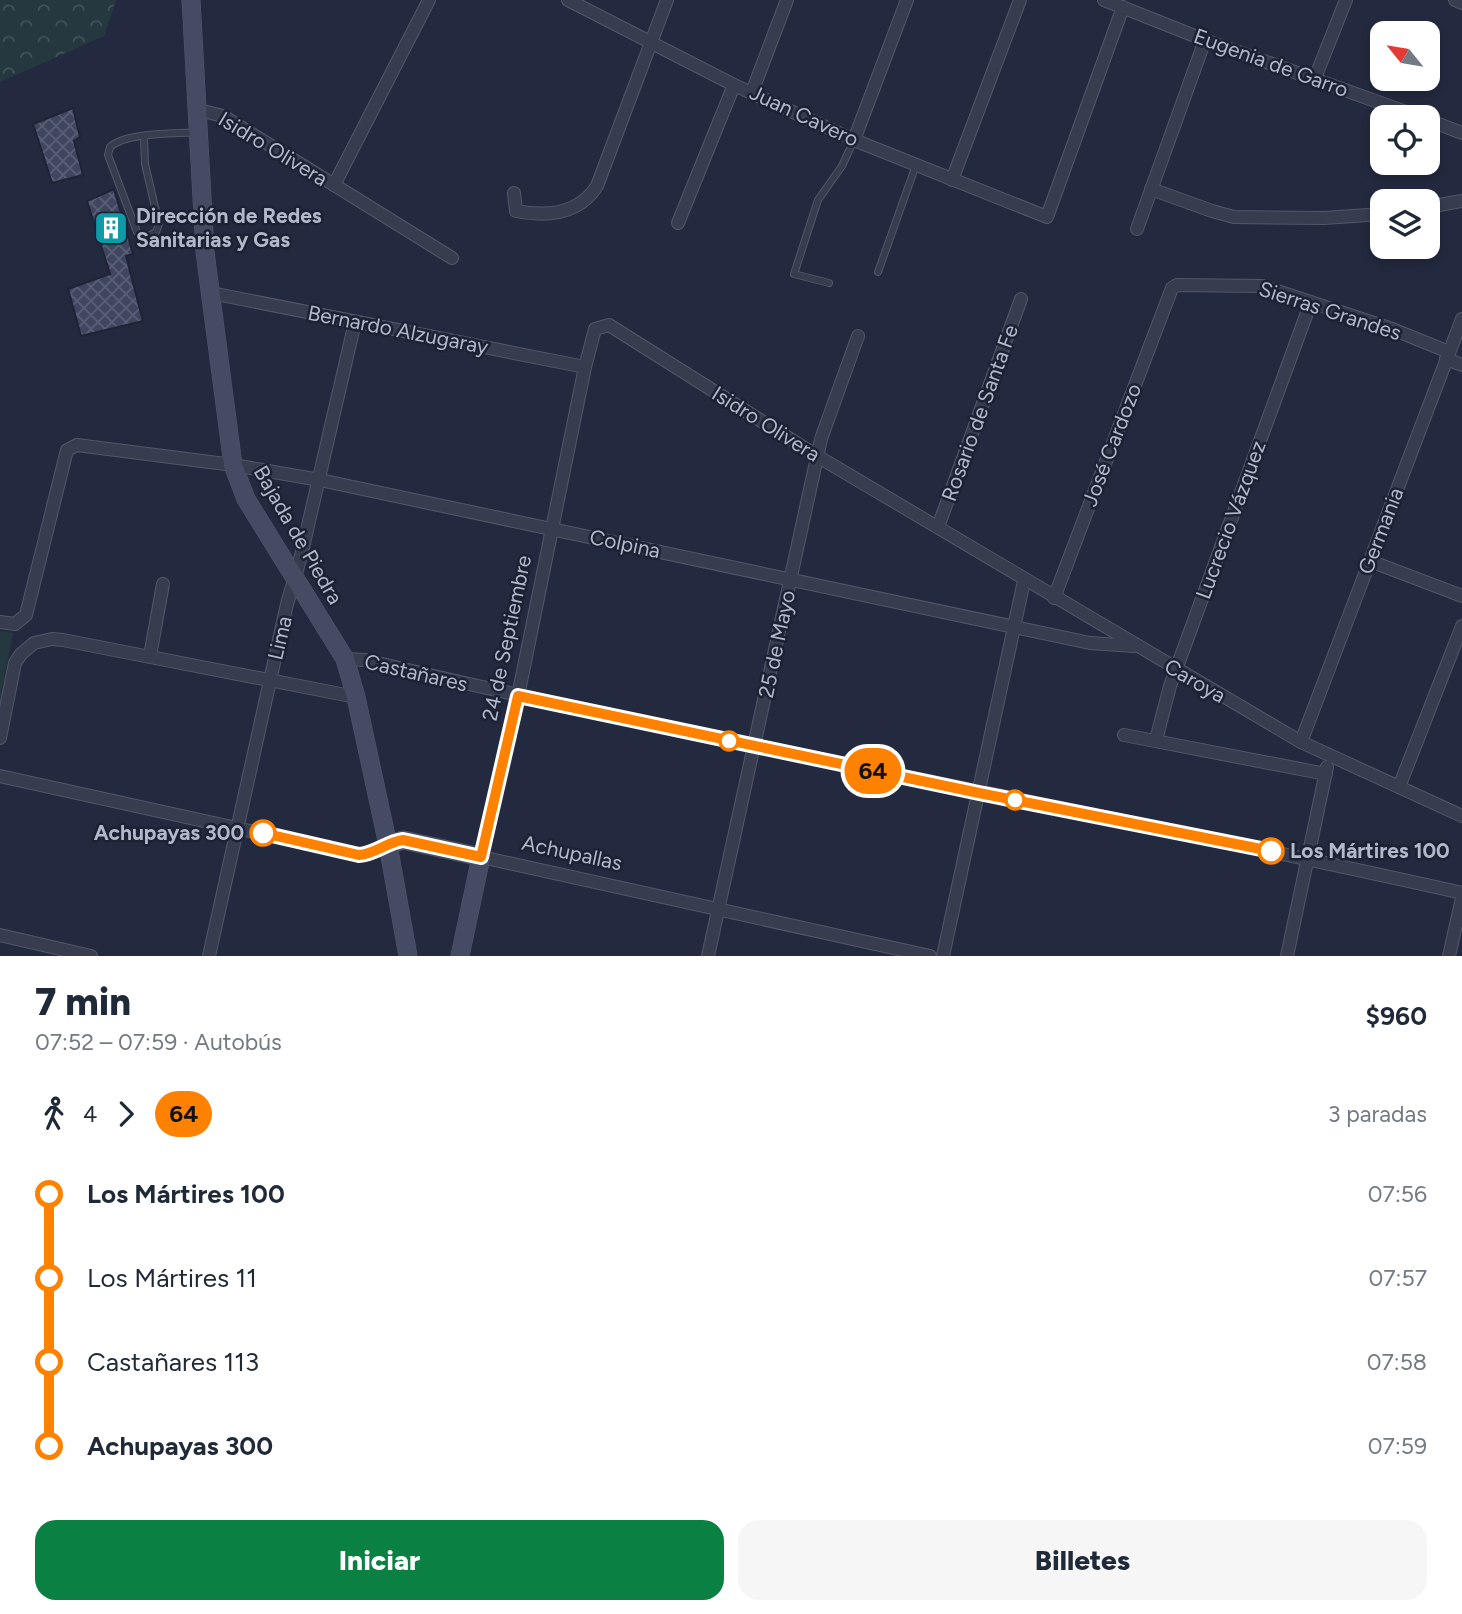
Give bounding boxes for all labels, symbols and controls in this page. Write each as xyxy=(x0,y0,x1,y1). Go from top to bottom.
north arrow xyxy=(1370,21,1440,91)
map controls xyxy=(1370,21,1440,259)
street label: Eugenia de Garro xyxy=(1191,23,1352,102)
street label: Juan Cavero xyxy=(746,79,863,152)
button: locate xyxy=(1370,105,1440,175)
street label: Isidro Olivera xyxy=(214,106,332,191)
button: layers xyxy=(1370,189,1440,259)
place label: Dirección de Redes Sanitarias y Gas xyxy=(136,203,322,252)
building icon: Dirección de Redes Sanitarias y Gas xyxy=(92,209,130,247)
street label: Sierras Grandes xyxy=(1256,276,1404,345)
street label: Bernardo Alzugaray xyxy=(306,300,490,359)
street label: Rosario de Santa Fe xyxy=(936,321,1023,504)
street label: Isidro Olivera xyxy=(708,380,825,467)
street label: José Cardozo xyxy=(1077,380,1146,510)
street label: Lucrecio Vázquez xyxy=(1190,437,1271,602)
street label: Bajada de Piedra xyxy=(249,461,348,608)
street label: Germania xyxy=(1353,484,1408,578)
street label: Colpina xyxy=(587,524,663,563)
street label: 24 de Septiembre xyxy=(477,553,536,723)
street label: 25 de Mayo xyxy=(753,588,800,700)
street label: Lima xyxy=(262,613,297,662)
street label: Castañares xyxy=(362,649,470,697)
street label: Caroya xyxy=(1160,653,1230,708)
unlabelled marker xyxy=(719,731,739,751)
line badge: 64 xyxy=(842,748,904,794)
text: 64 xyxy=(858,756,888,785)
unlabelled marker xyxy=(1005,790,1025,810)
place label: Achupayas 300 xyxy=(94,820,244,845)
marker: Achupayas 300 xyxy=(250,820,276,846)
street label: Achupallas xyxy=(520,830,624,875)
marker: Los Mártires 100 xyxy=(1258,838,1284,864)
place label: Los Mártires 100 xyxy=(1290,838,1450,863)
text: 7 min xyxy=(35,979,131,1025)
text: $960 xyxy=(1366,1000,1427,1032)
text: 07:52 – 07:59 · Autobús xyxy=(35,1028,282,1056)
icon: walk xyxy=(35,1095,73,1133)
icon: forward xyxy=(107,1095,145,1133)
text: 64 xyxy=(169,1099,198,1128)
text: 4 xyxy=(83,1100,97,1128)
text: 3 paradas xyxy=(1328,1100,1427,1128)
text: Los Mártires 100 xyxy=(87,1178,285,1210)
text: 07:56 xyxy=(1368,1180,1427,1208)
text: Los Mártires 11 xyxy=(87,1262,257,1294)
text: 07:57 xyxy=(1369,1264,1427,1292)
text: Castañares 113 xyxy=(87,1346,259,1378)
text: 07:58 xyxy=(1367,1348,1427,1376)
text: Achupayas 300 xyxy=(87,1430,273,1462)
text: 07:59 xyxy=(1368,1432,1427,1460)
button: Iniciar xyxy=(35,1520,724,1600)
button: Billetes xyxy=(738,1520,1427,1600)

